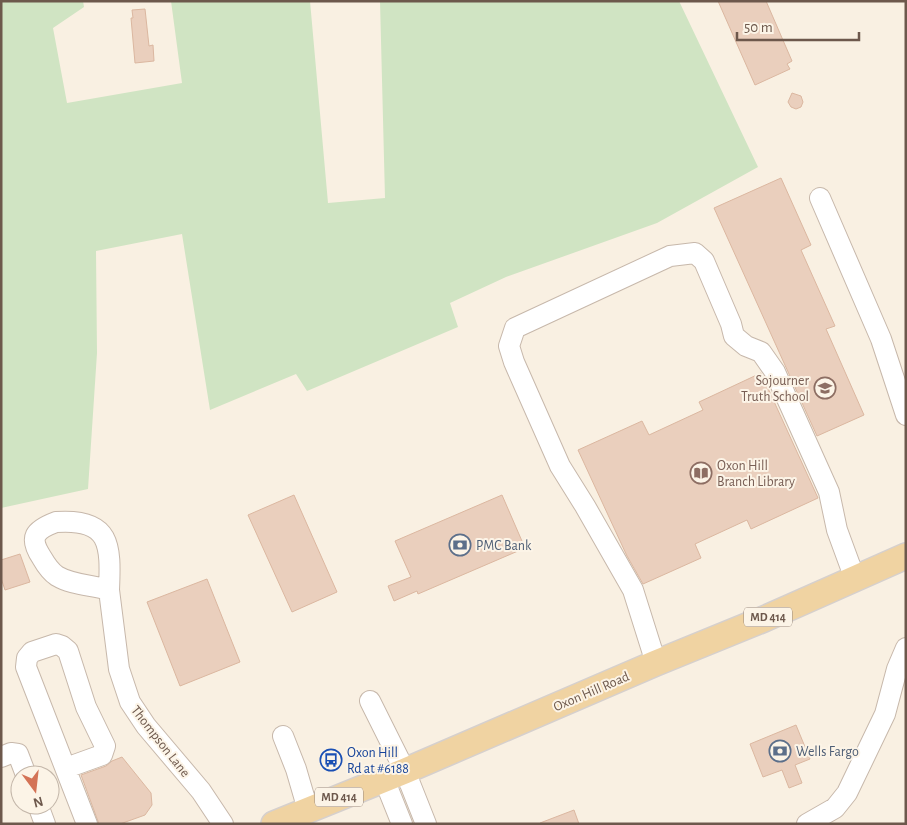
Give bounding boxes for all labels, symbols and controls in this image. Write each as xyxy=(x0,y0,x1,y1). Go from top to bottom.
scale bar xyxy=(737,10,860,42)
text: 50 m xyxy=(744,20,773,35)
place label: Sojourner Truth School xyxy=(741,374,809,404)
school or university icon: Sojourner Truth School xyxy=(813,376,837,400)
place label: Oxon Hill Branch Library xyxy=(717,459,795,489)
library icon: Oxon Hill Branch Library xyxy=(689,461,713,485)
bank icon: PMC Bank xyxy=(448,533,472,557)
place label: PMC Bank xyxy=(476,539,532,553)
road number: MD 414 xyxy=(744,608,792,626)
street label: Oxon Hill Road xyxy=(551,670,631,714)
street label: Thompson Lane xyxy=(128,703,192,780)
bank icon: Wells Fargo xyxy=(768,739,792,763)
place label: Wells Fargo xyxy=(796,745,859,759)
place label: Oxon Hill Rd at #6188 xyxy=(347,746,409,776)
bus stop icon: Oxon Hill Rd at #6188 xyxy=(319,748,343,772)
north arrow xyxy=(10,765,60,815)
road number: MD 414 xyxy=(315,788,363,806)
text: N xyxy=(32,794,45,810)

